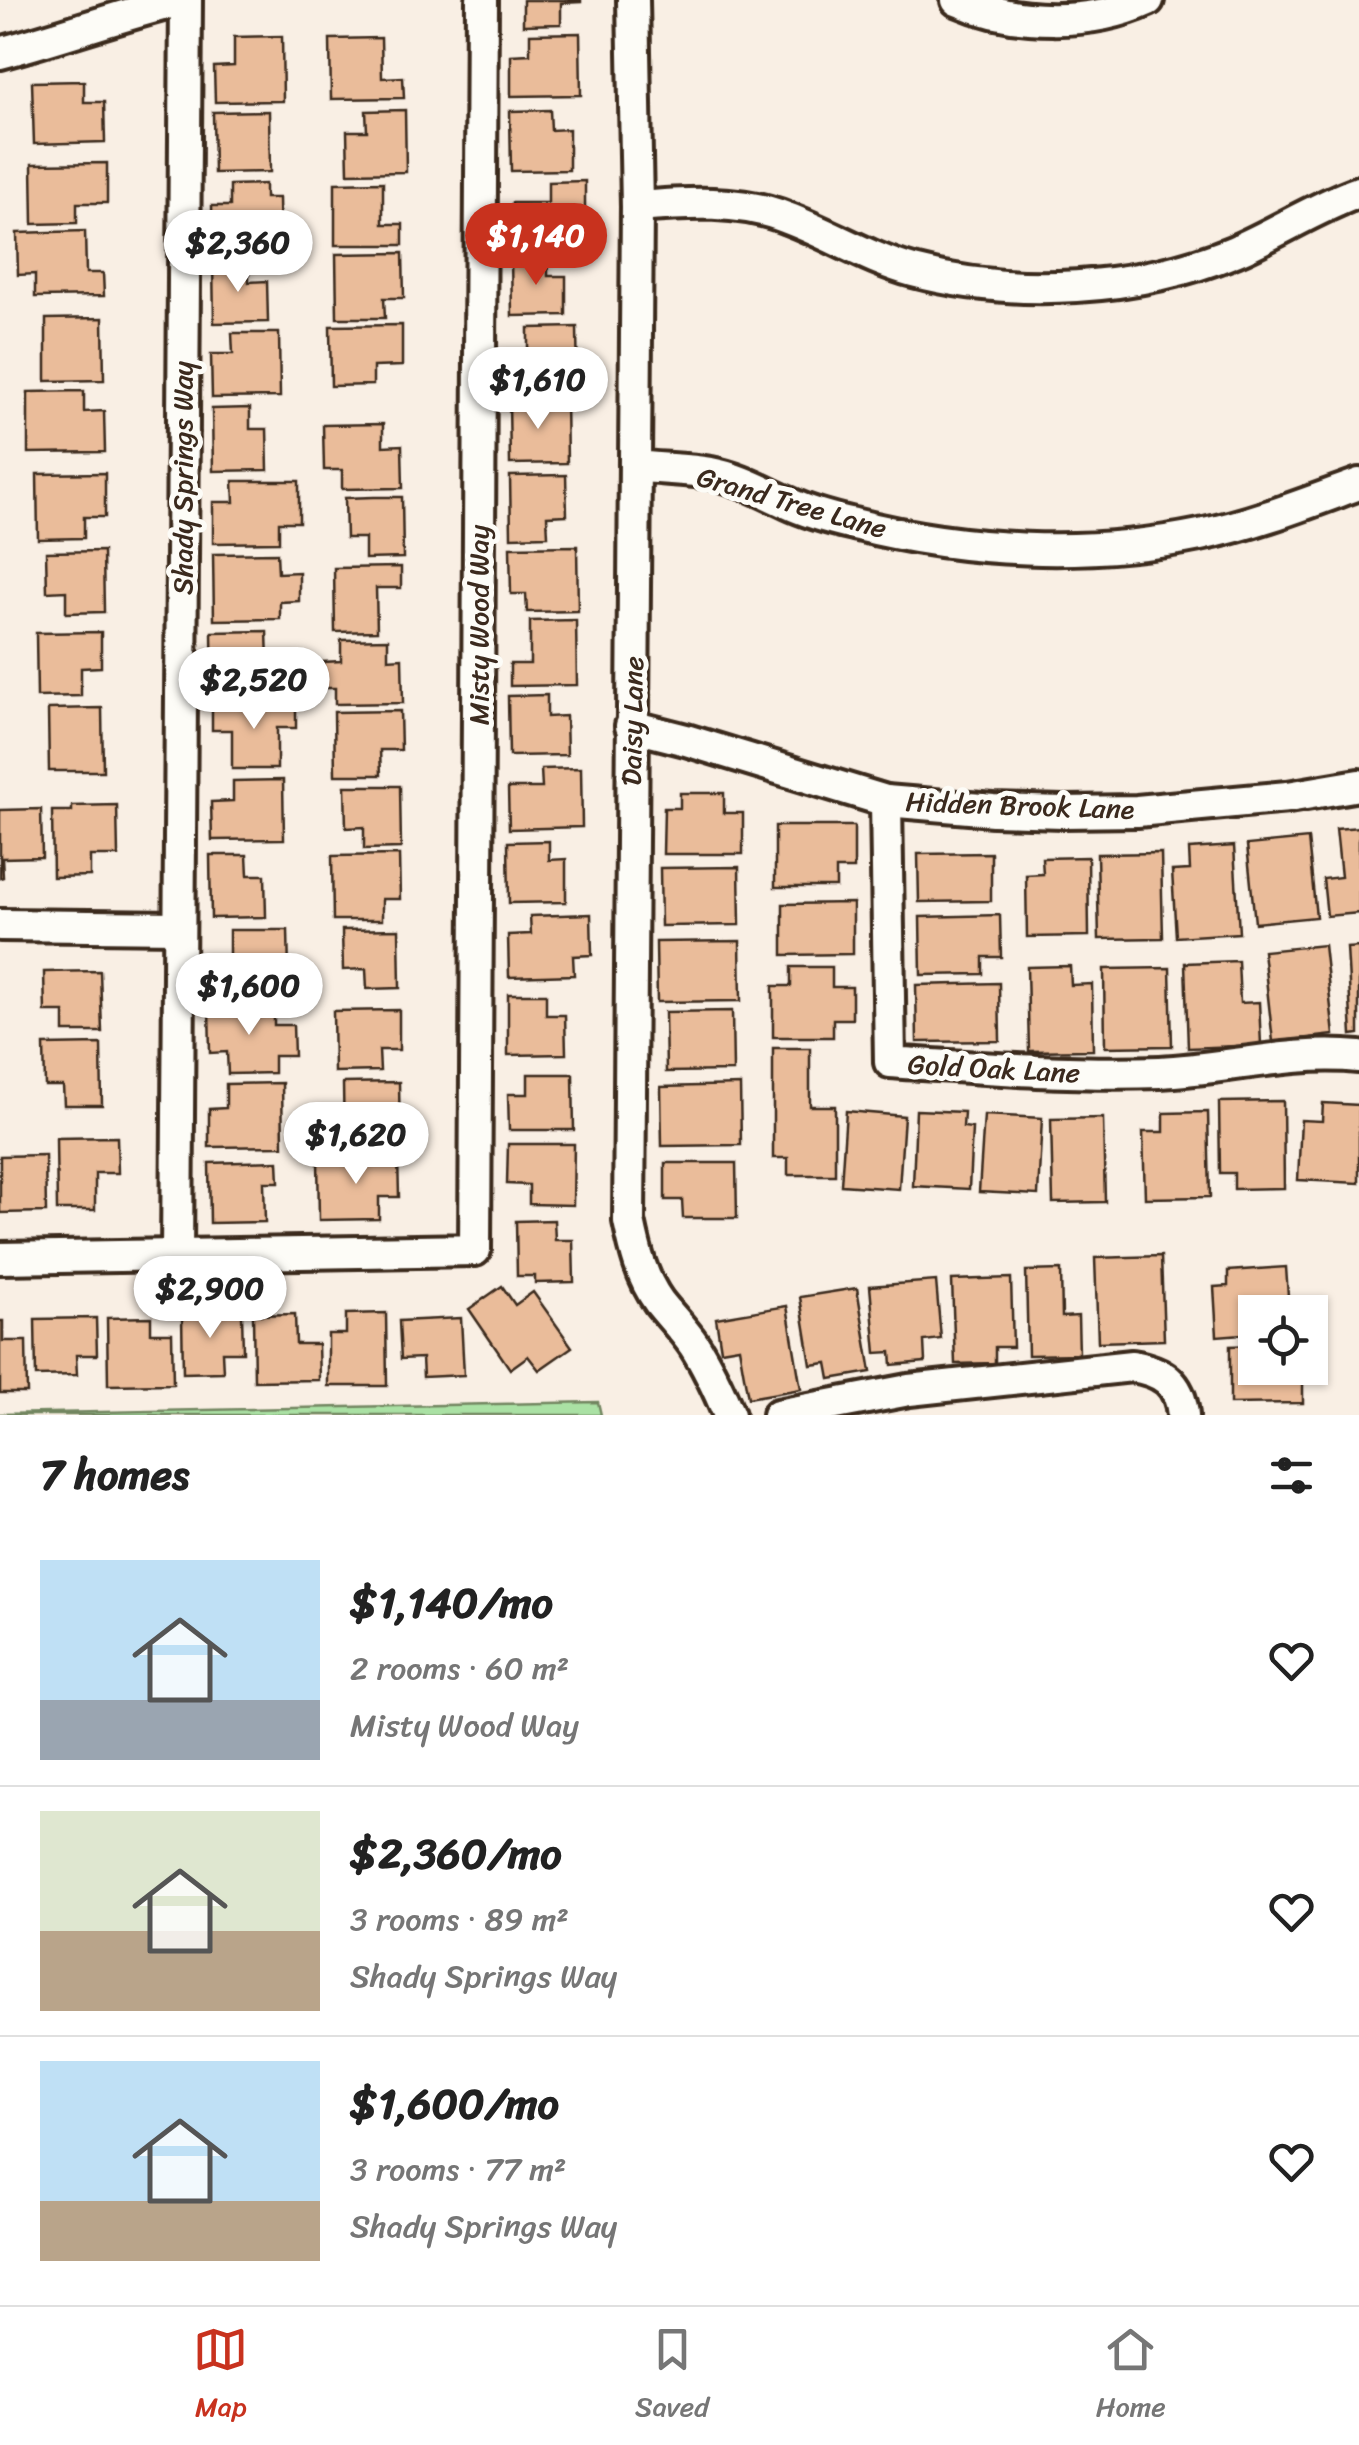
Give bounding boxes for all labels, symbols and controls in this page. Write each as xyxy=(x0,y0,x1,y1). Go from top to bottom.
pin: $1,140 xyxy=(455,203,617,288)
text: $1,140 xyxy=(487,207,585,264)
pin: $2,360 xyxy=(157,210,319,295)
text: $2,360 xyxy=(186,214,290,271)
pin: $1,610 xyxy=(457,347,619,432)
text: $1,610 xyxy=(490,351,586,408)
street label: Shady Springs Way xyxy=(158,360,207,595)
street label: Grand Tree Lane xyxy=(691,452,893,553)
street label: Misty Wood Way xyxy=(454,524,503,725)
pin: $2,520 xyxy=(173,647,335,732)
text: $2,520 xyxy=(201,651,307,708)
street label: Daisy Lane xyxy=(607,656,658,786)
street label: Hidden Brook Lane xyxy=(905,777,1135,834)
pin: $1,600 xyxy=(168,953,330,1038)
text: $1,600 xyxy=(198,957,300,1014)
street label: Gold Oak Lane xyxy=(907,1040,1081,1097)
pin: $1,620 xyxy=(275,1102,437,1187)
text: $1,620 xyxy=(306,1106,406,1163)
pin: $2,900 xyxy=(129,1256,291,1341)
text: $2,900 xyxy=(156,1260,264,1317)
map controls xyxy=(1238,1295,1328,1385)
button: locate xyxy=(1238,1295,1328,1385)
text: 7 homes xyxy=(40,1438,189,1512)
icon: filters xyxy=(1264,1448,1319,1503)
text: $1,140/mo xyxy=(350,1566,553,1640)
icon: home xyxy=(120,1600,240,1720)
icon: heart xyxy=(1264,1633,1319,1688)
text: 2 rooms · 60 m² xyxy=(350,1640,569,1697)
text: Misty Wood Way xyxy=(350,1697,579,1754)
text: $2,360/mo xyxy=(350,1817,562,1891)
icon: home xyxy=(120,1851,240,1971)
icon: heart xyxy=(1264,1884,1319,1939)
text: 3 rooms · 89 m² xyxy=(350,1891,569,1948)
text: Shady Springs Way xyxy=(350,1948,617,2005)
text: $1,600/mo xyxy=(350,2067,559,2141)
icon: home xyxy=(120,2101,240,2221)
icon: heart xyxy=(1264,2134,1319,2189)
text: 3 rooms · 77 m² xyxy=(350,2141,566,2198)
text: Shady Springs Way xyxy=(350,2198,617,2255)
tab: Map xyxy=(193,2322,248,2431)
tab: Saved xyxy=(635,2322,709,2431)
tab: Home xyxy=(1096,2322,1166,2431)

